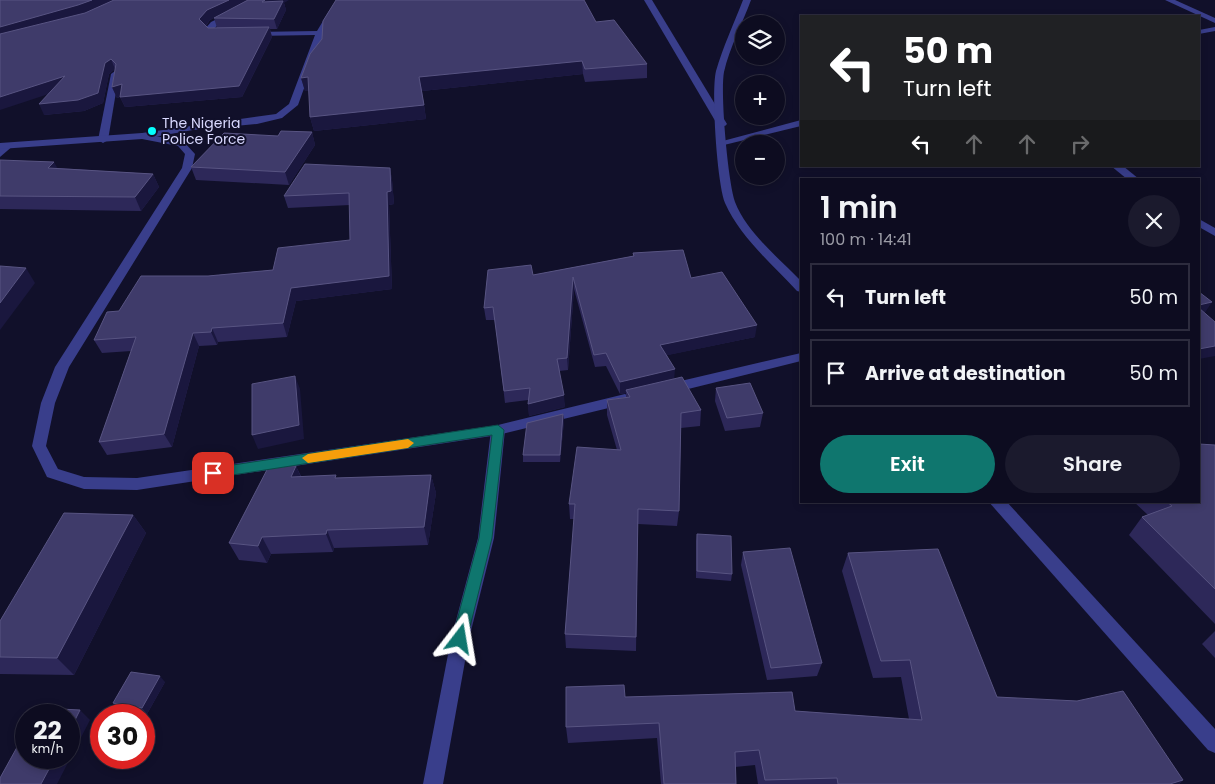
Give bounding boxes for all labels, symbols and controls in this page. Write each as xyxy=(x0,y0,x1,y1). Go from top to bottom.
map controls xyxy=(735,15,785,185)
button: layers xyxy=(735,15,785,65)
text: 50 m xyxy=(903,26,993,75)
icon: left xyxy=(820,35,885,100)
text: Turn left xyxy=(903,73,991,104)
button: + xyxy=(735,75,785,125)
place label: The Nigeria Police Force xyxy=(162,113,246,149)
marker: The Nigeria Police Force xyxy=(146,125,158,137)
icon: left xyxy=(907,130,935,158)
icon: ahead xyxy=(960,130,988,158)
icon: ahead xyxy=(1013,130,1041,158)
icon: right xyxy=(1066,130,1094,158)
button: − xyxy=(735,135,785,185)
text: 1 min xyxy=(820,186,898,229)
button: close xyxy=(1128,195,1180,247)
text: 100 m · 14:41 xyxy=(820,228,912,251)
icon: left xyxy=(822,283,850,311)
text: Turn left xyxy=(865,284,946,311)
text: 50 m xyxy=(1129,284,1178,311)
icon: arrive xyxy=(822,359,850,387)
text: Arrive at destination xyxy=(865,360,1066,387)
text: 50 m xyxy=(1129,360,1178,387)
button: Exit xyxy=(820,435,995,493)
button: Share xyxy=(1005,435,1180,493)
pin xyxy=(192,452,234,494)
icon: arrive xyxy=(199,459,227,487)
position arrow xyxy=(433,612,485,664)
speed limit sign: 30 xyxy=(90,704,155,769)
text: 22 xyxy=(33,713,62,748)
text: km/h xyxy=(32,740,63,757)

